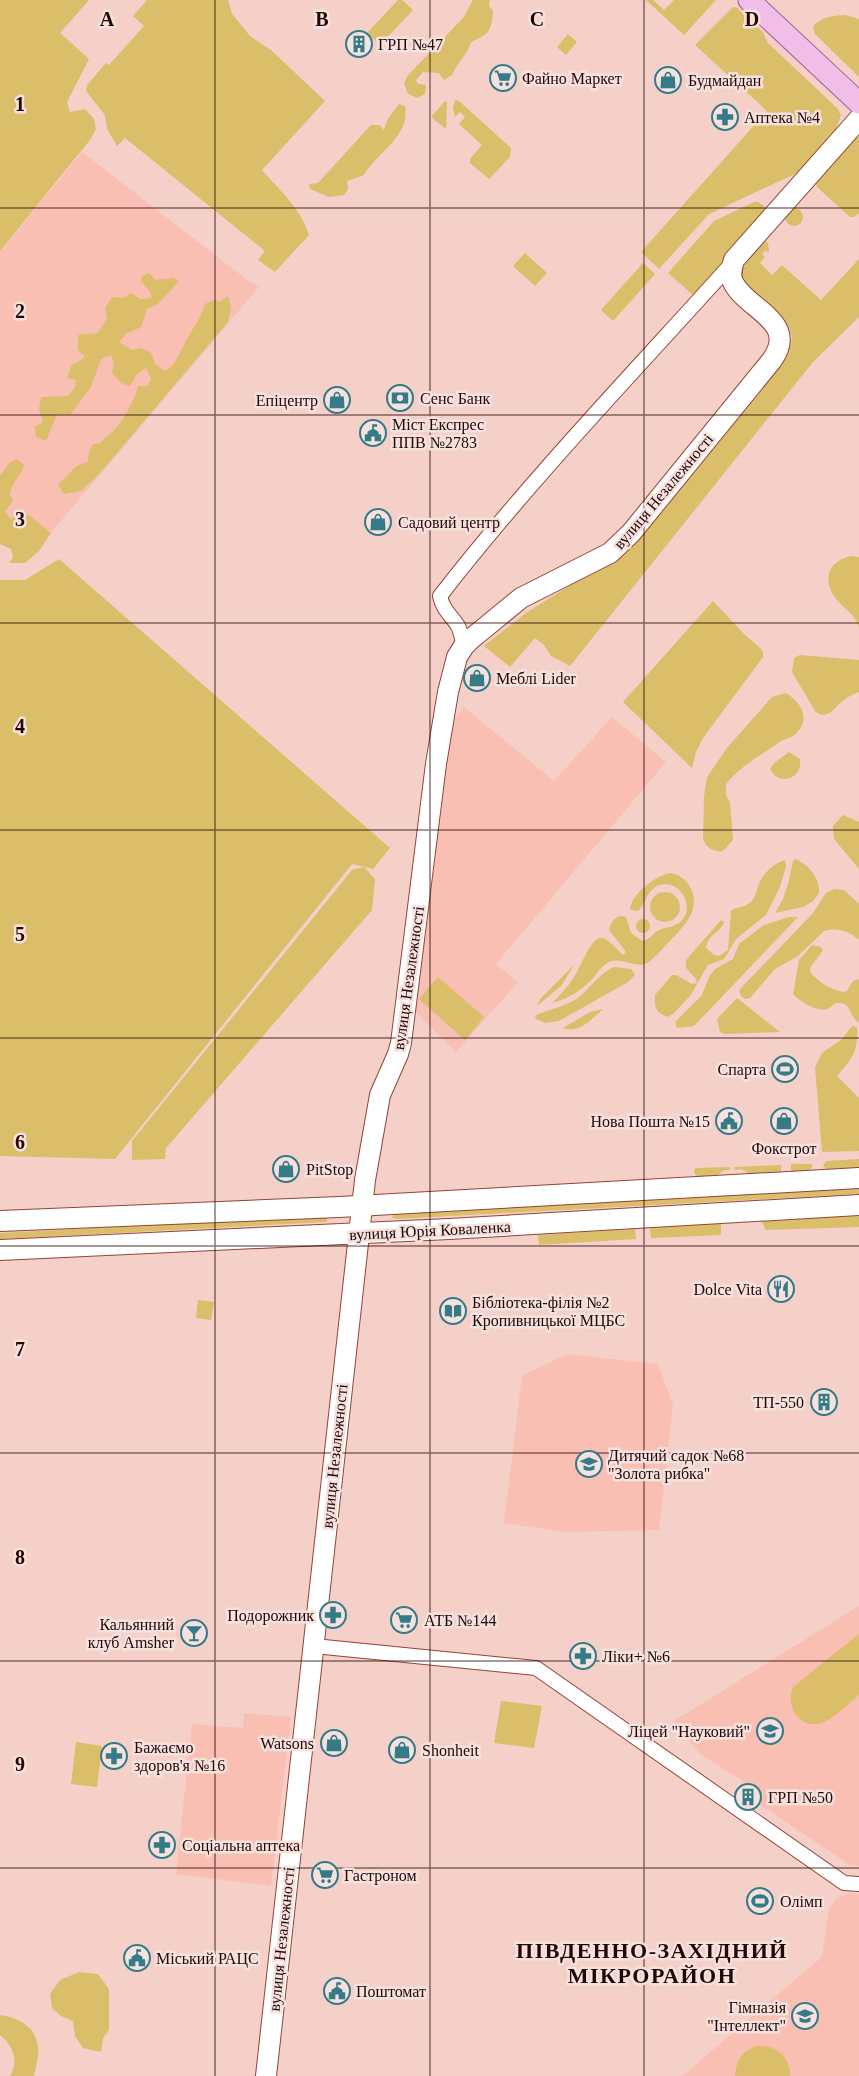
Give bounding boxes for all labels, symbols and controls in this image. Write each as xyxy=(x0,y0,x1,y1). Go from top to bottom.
text: A xyxy=(100,8,115,30)
text: B xyxy=(315,8,329,30)
text: C xyxy=(530,8,544,30)
text: D xyxy=(745,8,759,30)
building icon: ГРП №47 xyxy=(344,29,374,59)
place label: ГРП №47 xyxy=(378,36,443,53)
supermarket icon: Файно Маркет xyxy=(488,63,518,93)
shop icon: Будмайдан xyxy=(653,65,683,95)
place label: Файно Маркет xyxy=(522,70,622,88)
place label: Будмайдан xyxy=(688,72,762,90)
text: 1 xyxy=(15,93,25,115)
pharmacy icon: Аптека №4 xyxy=(710,102,740,132)
place label: Аптека №4 xyxy=(744,109,820,126)
text: 2 xyxy=(15,300,25,322)
bank icon: Сенс Банк xyxy=(385,383,415,413)
shop icon: Епіцентр xyxy=(322,385,352,415)
place label: Сенс Банк xyxy=(420,390,490,407)
place label: Епіцентр xyxy=(256,392,318,410)
place label: Міст Експрес ППВ №2783 xyxy=(392,416,484,451)
public building icon: Міст Експрес ППВ №2783 xyxy=(358,418,388,448)
street label: вулиця Незалежності xyxy=(610,430,718,553)
shop icon: Садовий центр xyxy=(363,507,393,537)
text: 3 xyxy=(15,508,25,530)
place label: Садовий центр xyxy=(398,514,500,532)
shop icon: Меблі Lider xyxy=(462,663,492,693)
place label: Меблі Lider xyxy=(496,670,577,687)
text: 4 xyxy=(15,715,25,737)
street label: вулиця Незалежності xyxy=(390,905,428,1051)
text: 5 xyxy=(15,923,25,945)
sports icon: Спарта xyxy=(770,1054,800,1084)
place label: Спарта xyxy=(718,1061,766,1079)
public building icon: Нова Пошта №15 xyxy=(714,1106,744,1136)
shop icon: Фокстрот xyxy=(769,1106,799,1136)
place label: Нова Пошта №15 xyxy=(591,1113,710,1130)
text: 6 xyxy=(15,1131,25,1153)
place label: Фокстрот xyxy=(751,1140,817,1158)
shop icon: PitStop xyxy=(271,1154,301,1184)
place label: PitStop xyxy=(306,1161,353,1179)
street label: вулиця Юрія Коваленка xyxy=(349,1218,511,1244)
restaurant icon: Dolce Vita xyxy=(766,1274,796,1304)
place label: Dolce Vita xyxy=(694,1281,762,1298)
place label: Бібліотека-філія №2 Кропивницької МЦБС xyxy=(472,1294,625,1330)
library icon: Бібліотека-філія №2 Кропивницької МЦБС xyxy=(438,1296,468,1326)
text: 7 xyxy=(15,1338,25,1360)
street label: вулиця Незалежності xyxy=(318,1383,352,1529)
building icon: ТП-550 xyxy=(809,1387,839,1417)
place label: ТП-550 xyxy=(753,1394,804,1411)
place label: Дитячий садок №68 "Золота рибка" xyxy=(608,1447,744,1483)
school or university icon: Дитячий садок №68 "Золота рибка" xyxy=(574,1449,604,1479)
text: 8 xyxy=(15,1546,25,1568)
pharmacy icon: Подорожник xyxy=(318,1600,348,1630)
supermarket icon: АТБ №144 xyxy=(389,1605,419,1635)
place label: Подорожник xyxy=(227,1607,314,1625)
place label: АТБ №144 xyxy=(424,1612,496,1629)
place label: Кальянний клуб Amsher xyxy=(88,1616,175,1652)
bar icon: Кальянний клуб Amsher xyxy=(179,1618,209,1648)
pharmacy icon: Ліки+ №6 xyxy=(568,1641,598,1671)
place label: Ліки+ №6 xyxy=(602,1648,670,1665)
school or university icon: Ліцей "Науковий" xyxy=(755,1716,785,1746)
place label: Ліцей "Науковий" xyxy=(628,1723,750,1741)
shop icon: Watsons xyxy=(319,1728,349,1758)
place label: Watsons xyxy=(260,1735,314,1752)
shop icon: Shonheit xyxy=(387,1735,417,1765)
place label: Бажаємо здоров'я №16 xyxy=(134,1739,225,1775)
pharmacy icon: Бажаємо здоров'я №16 xyxy=(99,1741,129,1771)
place label: Shonheit xyxy=(422,1742,479,1759)
text: 9 xyxy=(15,1753,25,1775)
building icon: ГРП №50 xyxy=(733,1782,763,1812)
place label: ГРП №50 xyxy=(768,1789,833,1806)
pharmacy icon: Соціальна аптека xyxy=(147,1830,177,1860)
place label: Соціальна аптека xyxy=(182,1837,300,1855)
supermarket icon: Гастроном xyxy=(310,1860,340,1890)
street label: вулиця Незалежності xyxy=(265,1866,299,2012)
place label: Гастроном xyxy=(344,1867,417,1885)
sports icon: Олімп xyxy=(745,1886,775,1916)
place label: Олімп xyxy=(780,1893,823,1910)
district label: ПІВДЕННО-ЗАХІДНИЙ МІКРОРАЙОН xyxy=(516,1938,788,1988)
public building icon: Міський РАЦС xyxy=(122,1943,152,1973)
place label: Міський РАЦС xyxy=(156,1950,259,1968)
public building icon: Поштомат xyxy=(322,1976,352,2006)
place label: Поштомат xyxy=(356,1983,426,2000)
place label: Гімназія "Інтеллект" xyxy=(707,1999,787,2034)
school or university icon: Гімназія "Інтеллект" xyxy=(790,2001,820,2031)

